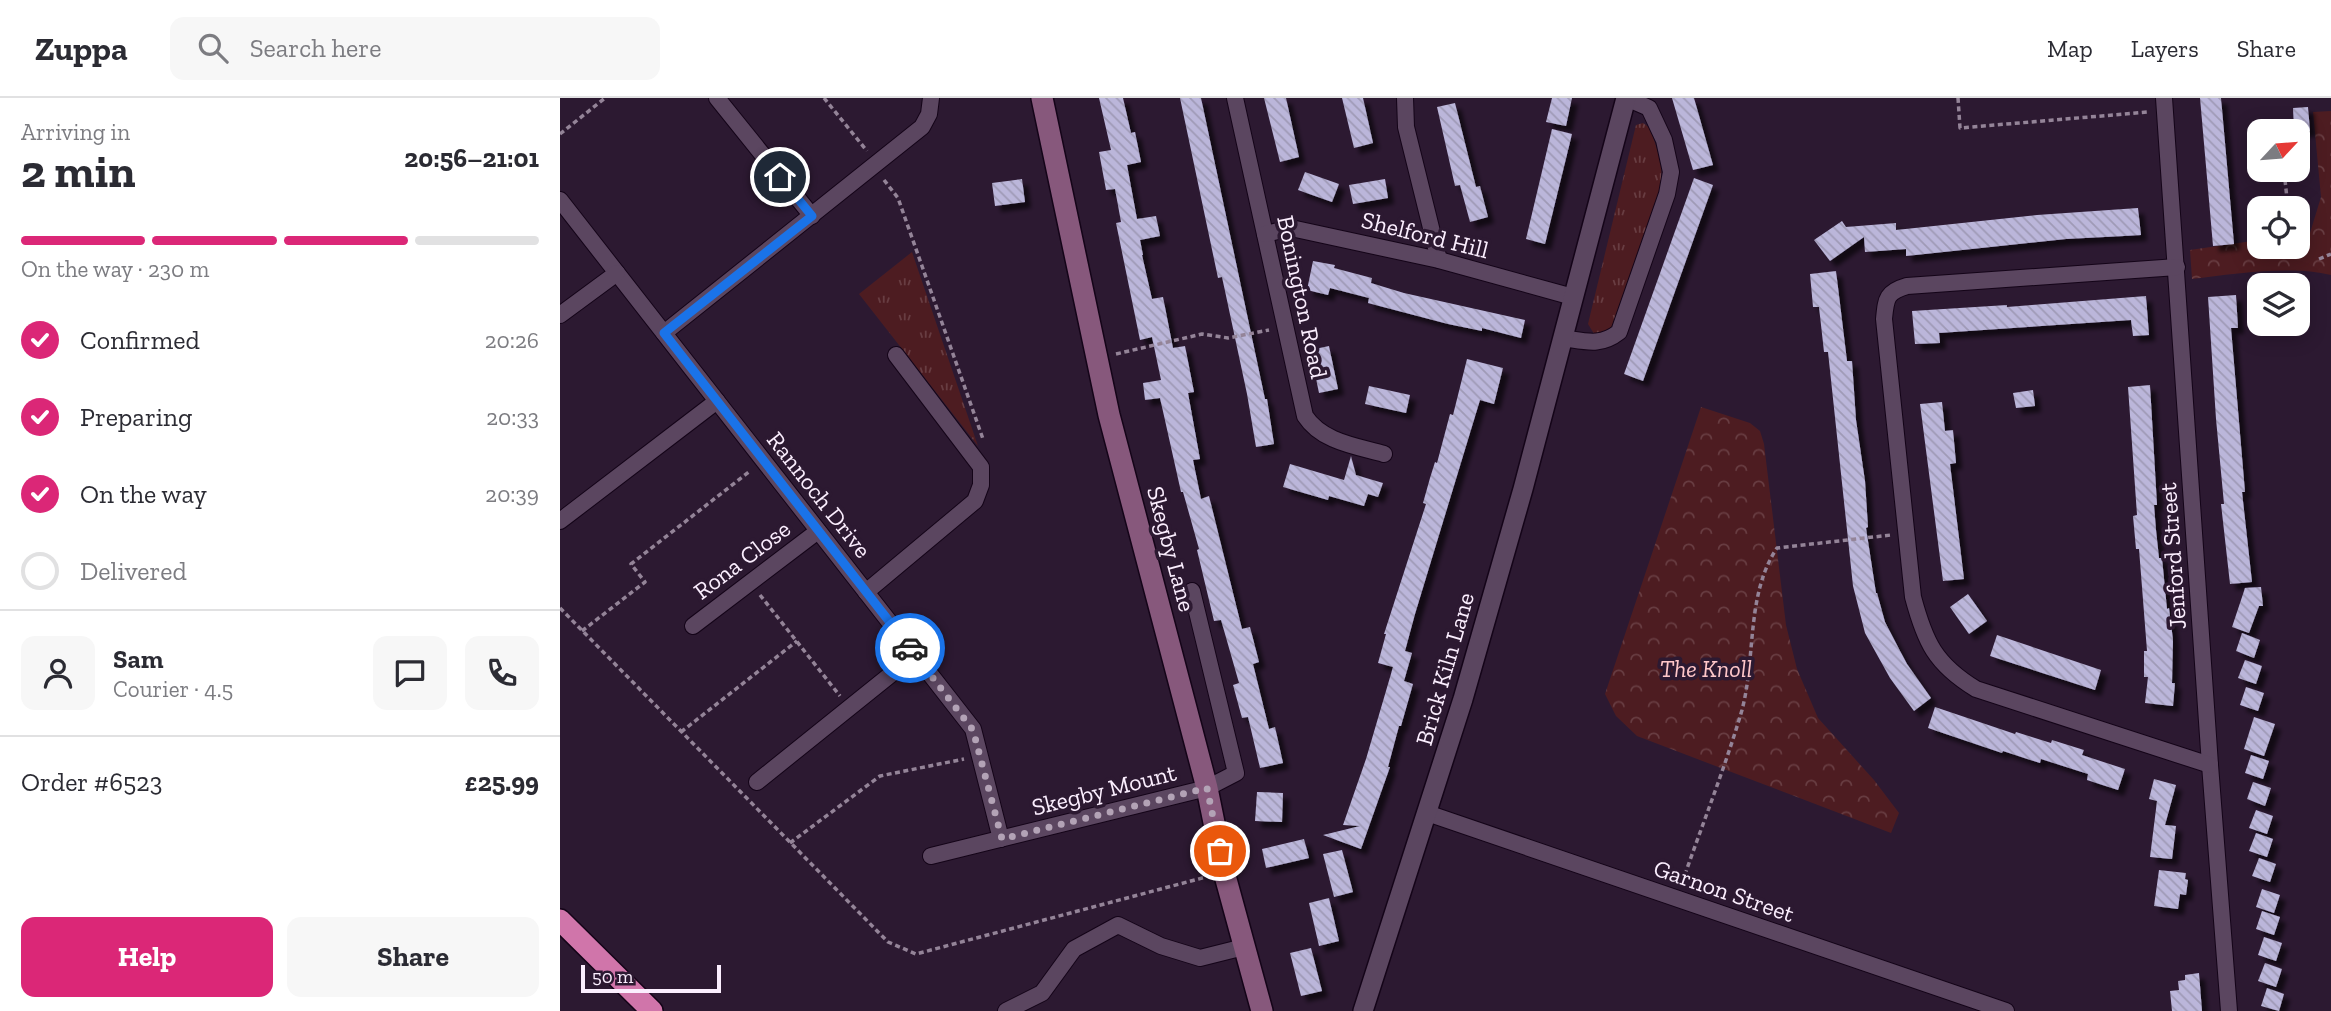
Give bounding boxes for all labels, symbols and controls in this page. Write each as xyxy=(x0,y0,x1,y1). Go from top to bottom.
search box xyxy=(170,17,660,80)
text: Zuppa xyxy=(35,29,128,68)
icon: search xyxy=(194,29,232,67)
text: Search here xyxy=(250,32,381,64)
text: Map xyxy=(2047,34,2093,63)
text: Layers xyxy=(2131,34,2199,63)
text: Share xyxy=(2237,34,2296,63)
text: Arriving in xyxy=(21,118,130,146)
north arrow xyxy=(2247,119,2310,182)
map controls xyxy=(2247,119,2310,336)
text: 20:56–21:01 xyxy=(404,142,539,174)
text: 2 min xyxy=(21,144,136,199)
pin xyxy=(750,147,810,207)
icon: home xyxy=(761,158,799,196)
button: locate xyxy=(2247,196,2310,259)
street label: Shelford Hill xyxy=(1359,205,1492,264)
street label: Bonington Road xyxy=(1271,213,1334,381)
text: On the way · 230 m xyxy=(21,255,209,283)
button: layers xyxy=(2247,273,2310,336)
icon: check xyxy=(21,321,59,359)
text: Confirmed xyxy=(80,324,200,356)
text: 20:26 xyxy=(485,326,539,354)
icon: check xyxy=(21,398,59,436)
text: Preparing xyxy=(80,401,192,433)
text: 20:33 xyxy=(486,403,539,431)
street label: Rannoch Drive xyxy=(761,426,878,564)
icon: check xyxy=(21,475,59,513)
text: On the way xyxy=(80,478,207,510)
text: 20:39 xyxy=(485,480,539,508)
street label: Jenford Street xyxy=(2153,482,2192,630)
street label: Skegby Lane xyxy=(1141,483,1202,615)
street label: Rona Close xyxy=(688,514,796,605)
text: Delivered xyxy=(80,555,187,587)
street label: Brick Kiln Lane xyxy=(1409,589,1480,749)
courier xyxy=(875,613,945,683)
icon: car xyxy=(891,629,929,667)
button: person xyxy=(21,636,95,710)
button: chat xyxy=(373,636,447,710)
button: phone xyxy=(465,636,539,710)
text: Sam xyxy=(113,643,163,675)
park label: The Knoll xyxy=(1660,654,1752,683)
text: Courier · 4.5 xyxy=(113,675,233,703)
street label: Skegby Mount xyxy=(1029,758,1179,821)
text: Order #6523 xyxy=(21,766,162,798)
text: £25.99 xyxy=(465,766,539,798)
pin xyxy=(1190,821,1250,881)
icon: bag xyxy=(1201,832,1239,870)
street label: Garnon Street xyxy=(1650,853,1798,928)
button: Help xyxy=(21,917,273,997)
button: Share xyxy=(287,917,539,997)
scale bar xyxy=(581,962,721,994)
text: 50 m xyxy=(592,965,633,988)

